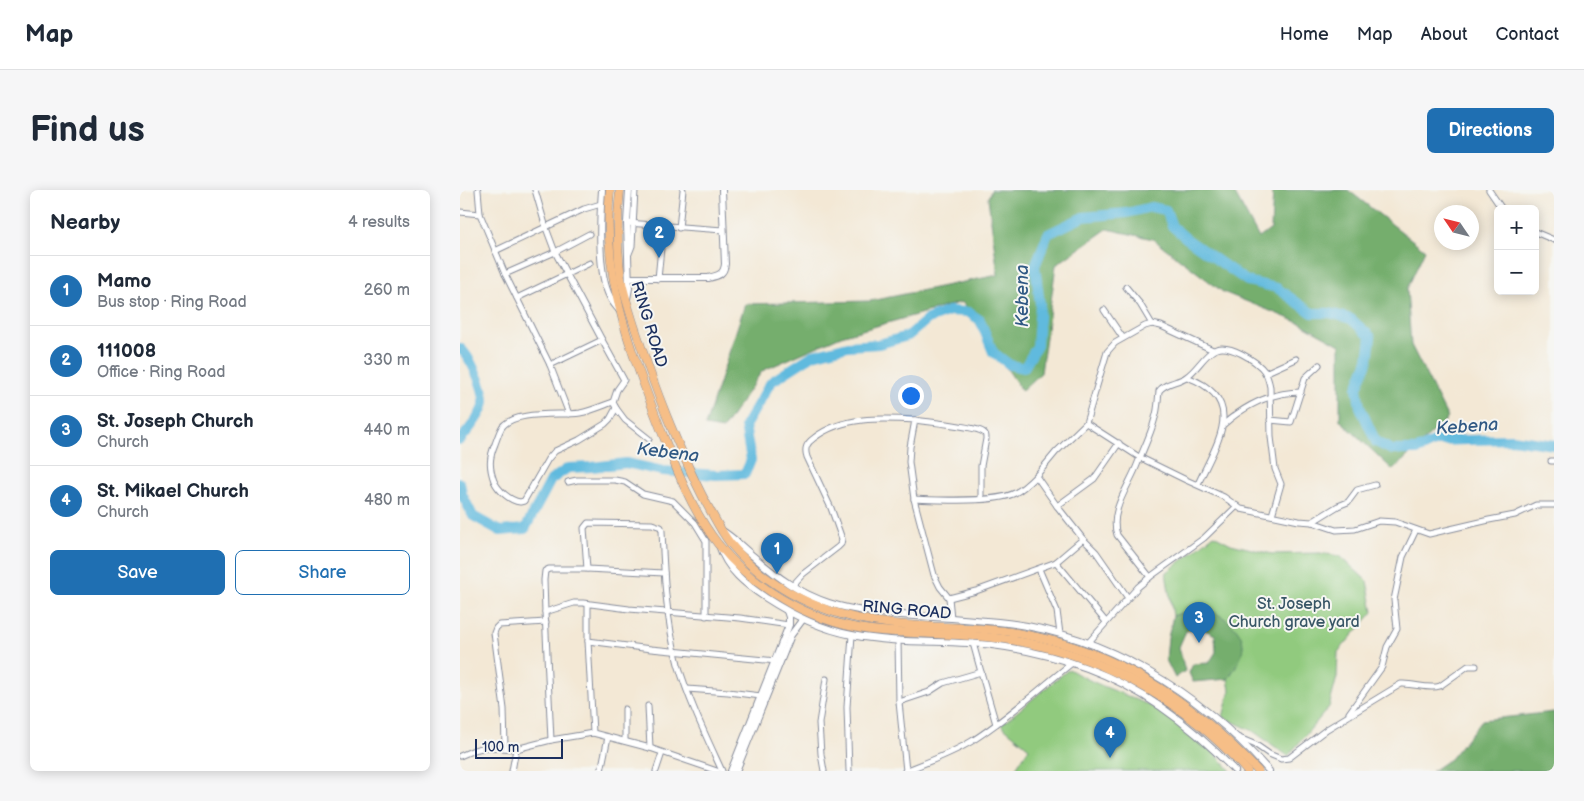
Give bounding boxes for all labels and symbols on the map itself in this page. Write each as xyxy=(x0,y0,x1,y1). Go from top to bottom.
north arrow xyxy=(1434,205,1479,250)
pin: 2 xyxy=(643,217,675,258)
water label: Kebena xyxy=(1012,265,1033,327)
street label: RING ROAD xyxy=(626,279,671,370)
your location xyxy=(898,383,924,409)
water label: Kebena xyxy=(1435,414,1499,439)
water label: Kebena xyxy=(636,438,700,467)
pin: 1 xyxy=(761,533,793,574)
park label: St. Joseph Church grave yard xyxy=(1228,595,1360,632)
street label: RING ROAD xyxy=(862,597,952,624)
pin: 3 xyxy=(1183,602,1215,643)
pin: 4 xyxy=(1094,717,1126,758)
scale bar xyxy=(475,736,562,759)

